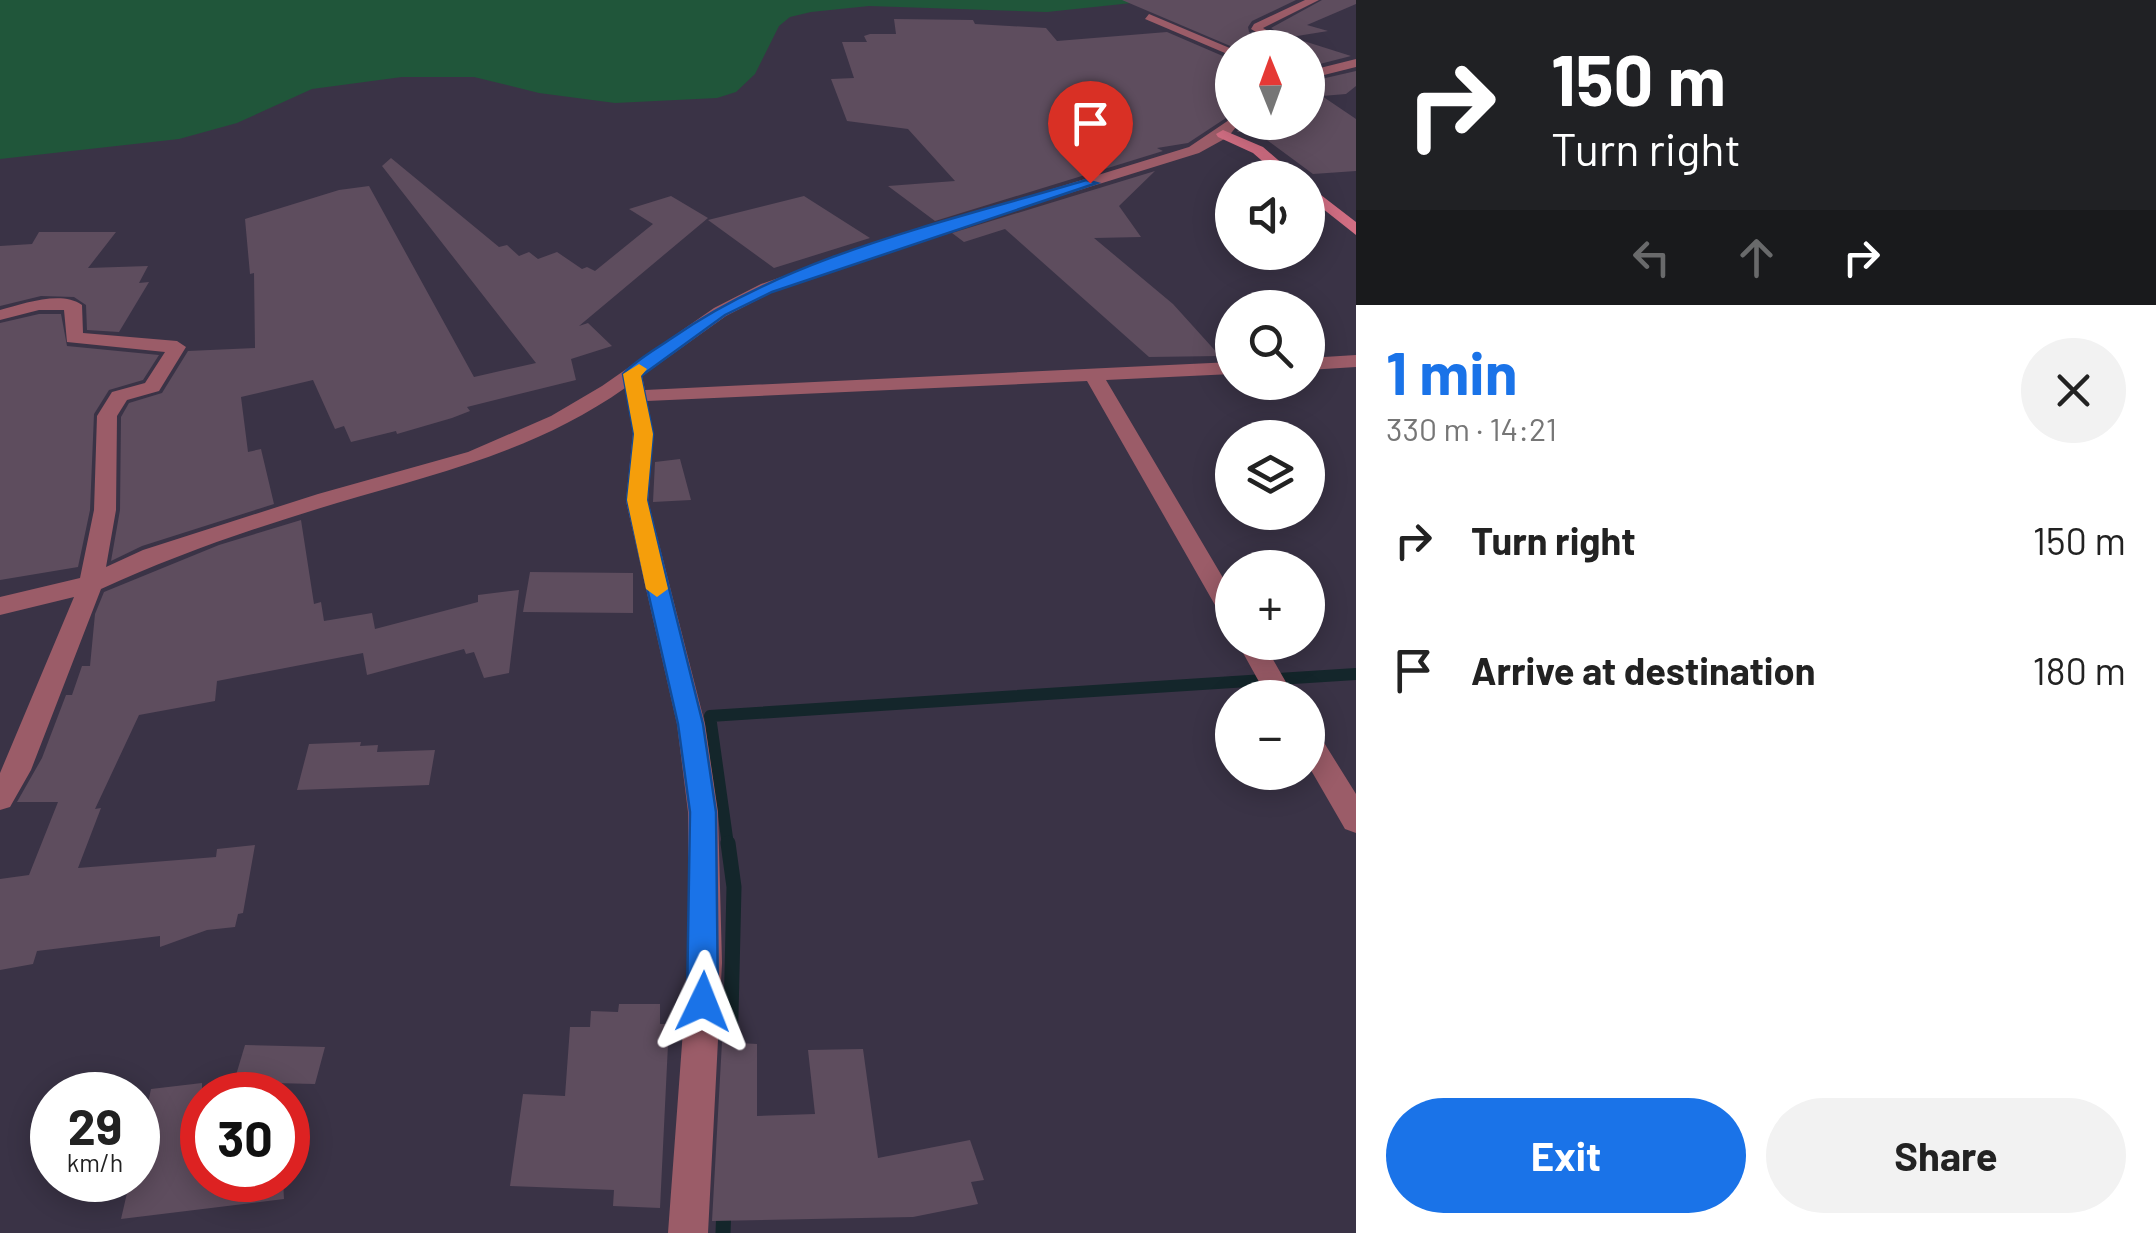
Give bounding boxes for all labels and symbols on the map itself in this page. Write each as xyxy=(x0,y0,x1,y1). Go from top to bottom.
north arrow xyxy=(1215,30,1325,140)
pin xyxy=(1048,81,1133,184)
position arrow xyxy=(651,950,755,1054)
speed limit sign: 30 xyxy=(180,1072,310,1202)

